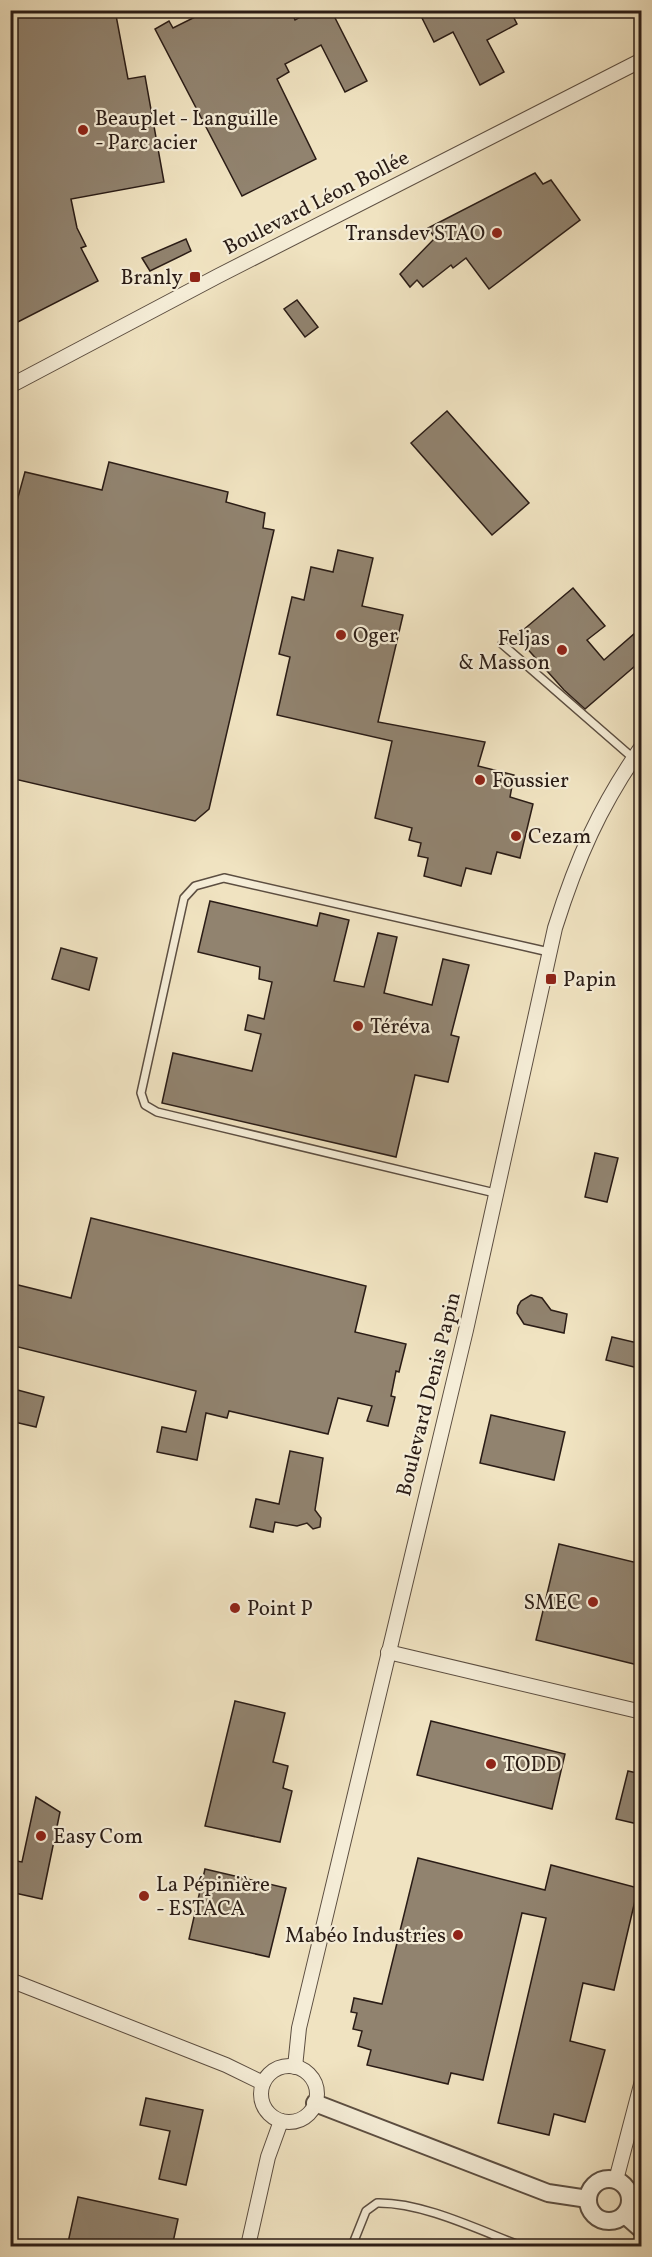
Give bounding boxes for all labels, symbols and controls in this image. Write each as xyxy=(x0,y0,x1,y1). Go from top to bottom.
place label: Beauplet - Languille - Parc acier xyxy=(95,105,278,158)
marker: Beauplet - Languille - Parc acier xyxy=(76,123,90,137)
street label: Boulevard Léon Bollée xyxy=(219,144,414,263)
place label: Transdev STAO xyxy=(345,220,485,249)
marker: Transdev STAO xyxy=(490,226,504,240)
place label: Branly xyxy=(120,264,184,293)
marker: Branly xyxy=(188,270,202,284)
place label: Oger xyxy=(353,622,398,651)
place label: Feljas & Masson xyxy=(459,625,550,678)
marker: Oger xyxy=(334,628,348,642)
marker: Feljas & Masson xyxy=(555,643,569,657)
place label: Foussier xyxy=(492,767,569,796)
marker: Foussier xyxy=(473,773,487,787)
place label: Cezam xyxy=(528,823,591,852)
marker: Cezam xyxy=(509,829,523,843)
place label: Papin xyxy=(563,966,617,995)
marker: Papin xyxy=(544,972,558,986)
place label: Téréva xyxy=(370,1013,431,1042)
marker: Téréva xyxy=(351,1019,365,1033)
street label: Boulevard Denis Papin xyxy=(390,1289,469,1499)
place label: SMEC xyxy=(524,1589,581,1618)
place label: Point P xyxy=(247,1595,313,1624)
marker: SMEC xyxy=(586,1595,600,1609)
marker: Point P xyxy=(228,1601,242,1615)
place label: TODD xyxy=(503,1751,561,1780)
marker: TODD xyxy=(484,1757,498,1771)
place label: Easy Com xyxy=(53,1823,143,1852)
marker: Easy Com xyxy=(34,1829,48,1843)
place label: La Pépinière - ESTACA xyxy=(156,1871,270,1924)
marker: La Pépinière - ESTACA xyxy=(137,1889,151,1903)
place label: Mabéo Industries xyxy=(285,1922,446,1951)
marker: Mabéo Industries xyxy=(451,1928,465,1942)

